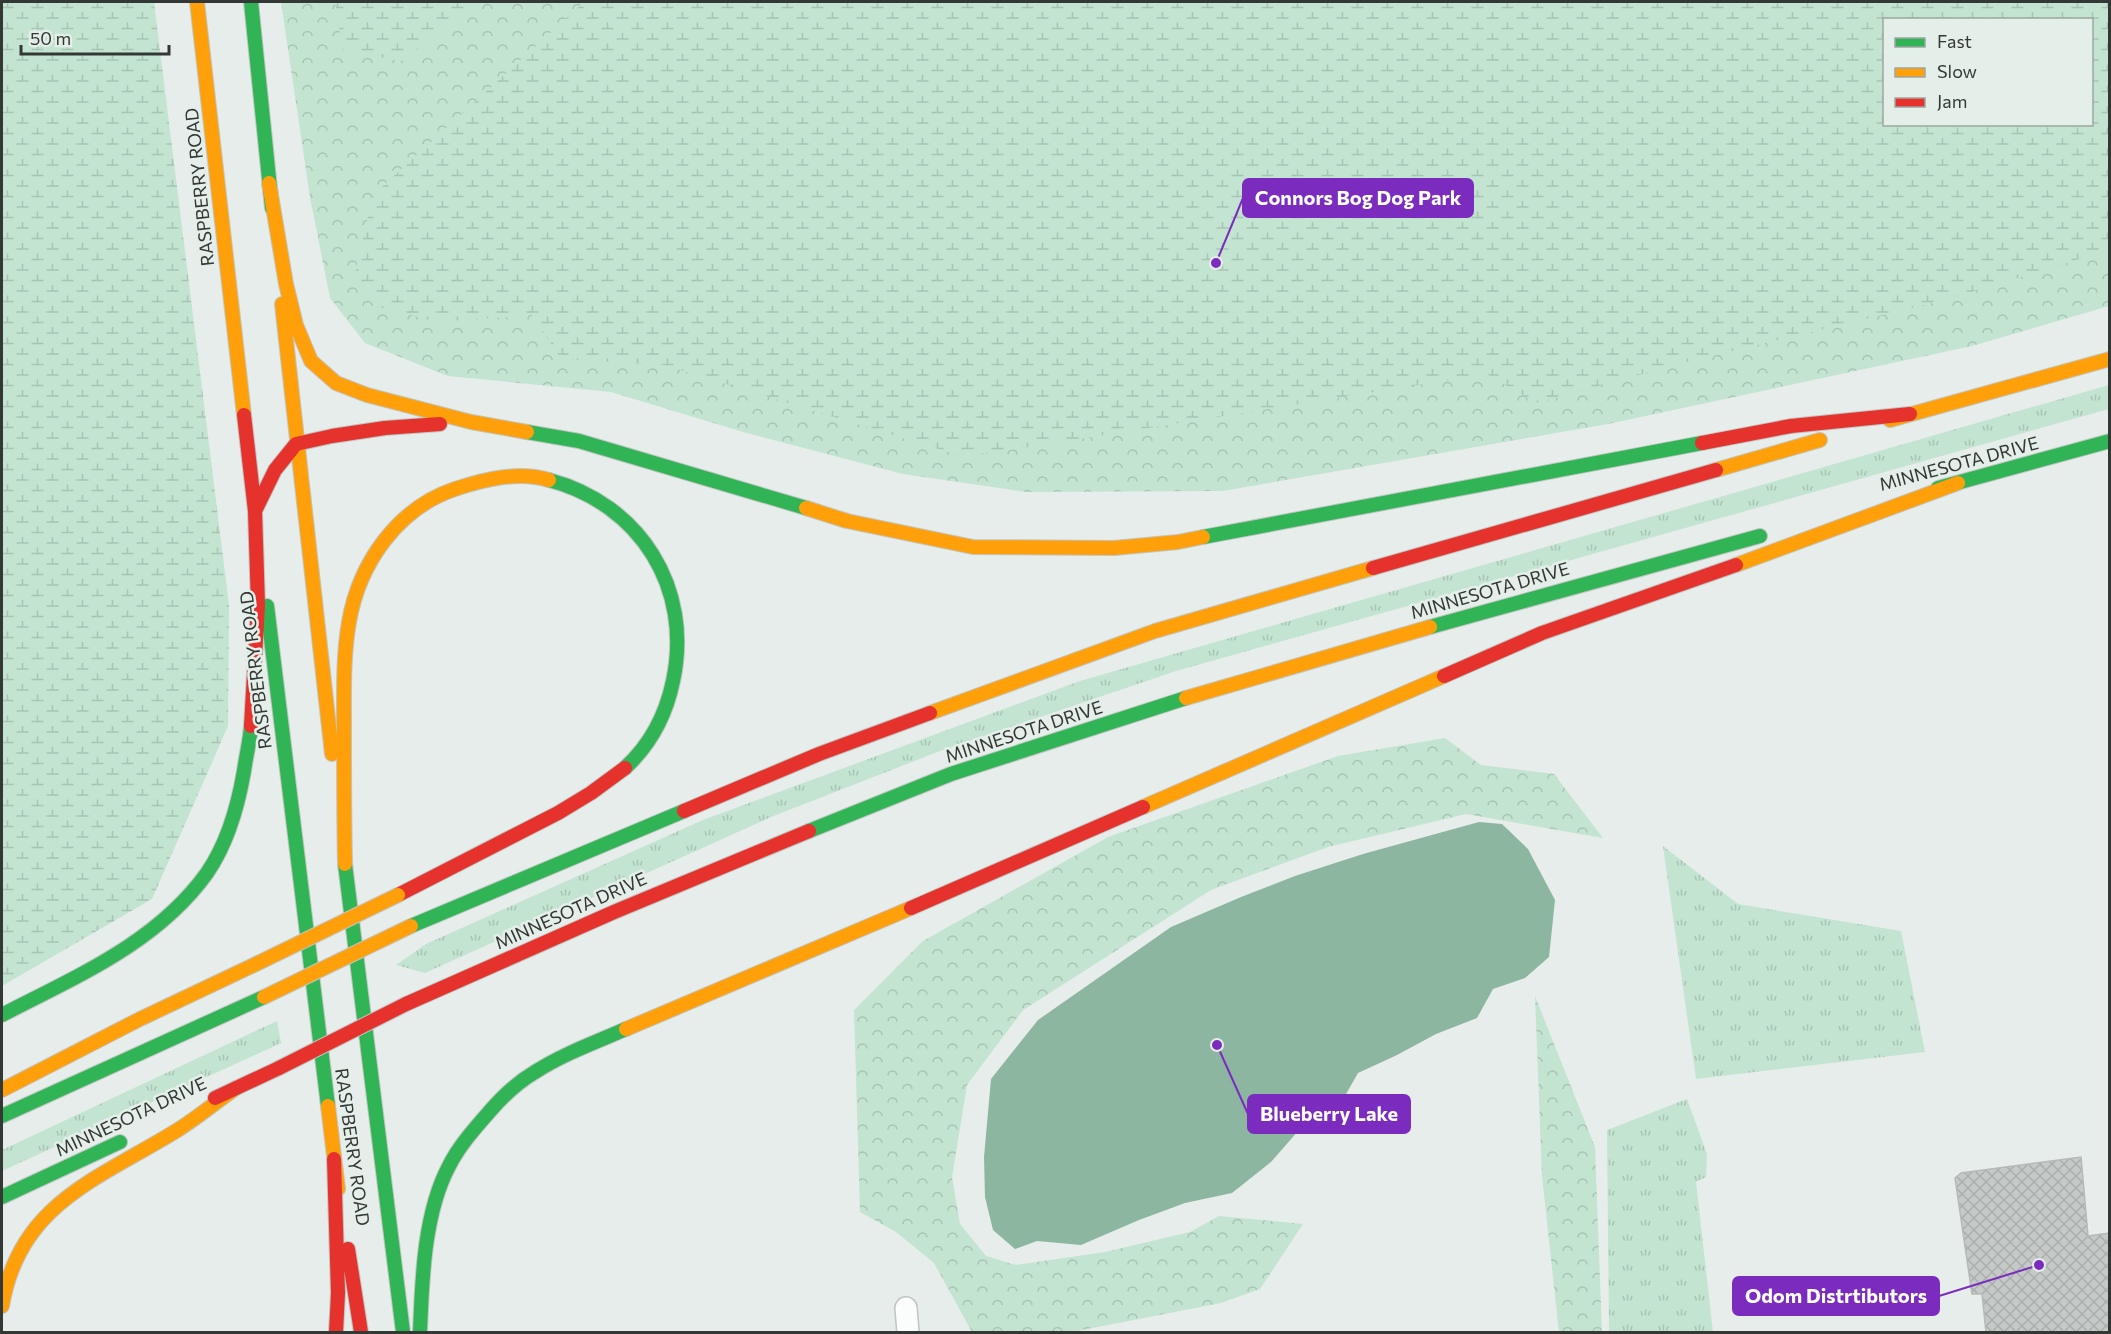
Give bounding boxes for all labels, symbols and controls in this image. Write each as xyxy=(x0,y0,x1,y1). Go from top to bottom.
scale bar xyxy=(21,18,170,56)
legend xyxy=(1883,18,2093,126)
text: 50 m xyxy=(30,27,71,49)
text: Fast xyxy=(1937,30,1972,52)
text: Slow xyxy=(1937,60,1977,82)
text: Jam xyxy=(1937,90,1967,112)
street label: RASPBERRY ROAD xyxy=(180,107,218,267)
callout: Connors Bog Dog Park xyxy=(1243,179,1473,217)
text: Connors Bog Dog Park xyxy=(1255,185,1462,209)
street label: MINNESOTA DRIVE xyxy=(1877,431,2041,495)
street label: MINNESOTA DRIVE xyxy=(1408,557,1572,623)
street label: RASPBERRY ROAD xyxy=(234,590,276,750)
street label: MINNESOTA DRIVE xyxy=(942,695,1105,767)
street label: MINNESOTA DRIVE xyxy=(491,867,650,953)
street label: RASPBERRY ROAD xyxy=(331,1067,375,1227)
street label: MINNESOTA DRIVE xyxy=(52,1071,210,1161)
callout: Blueberry Lake xyxy=(1248,1095,1410,1133)
text: Blueberry Lake xyxy=(1260,1101,1398,1125)
callout: Odom Distrtibutors xyxy=(1733,1277,1939,1315)
text: Odom Distrtibutors xyxy=(1745,1283,1927,1307)

